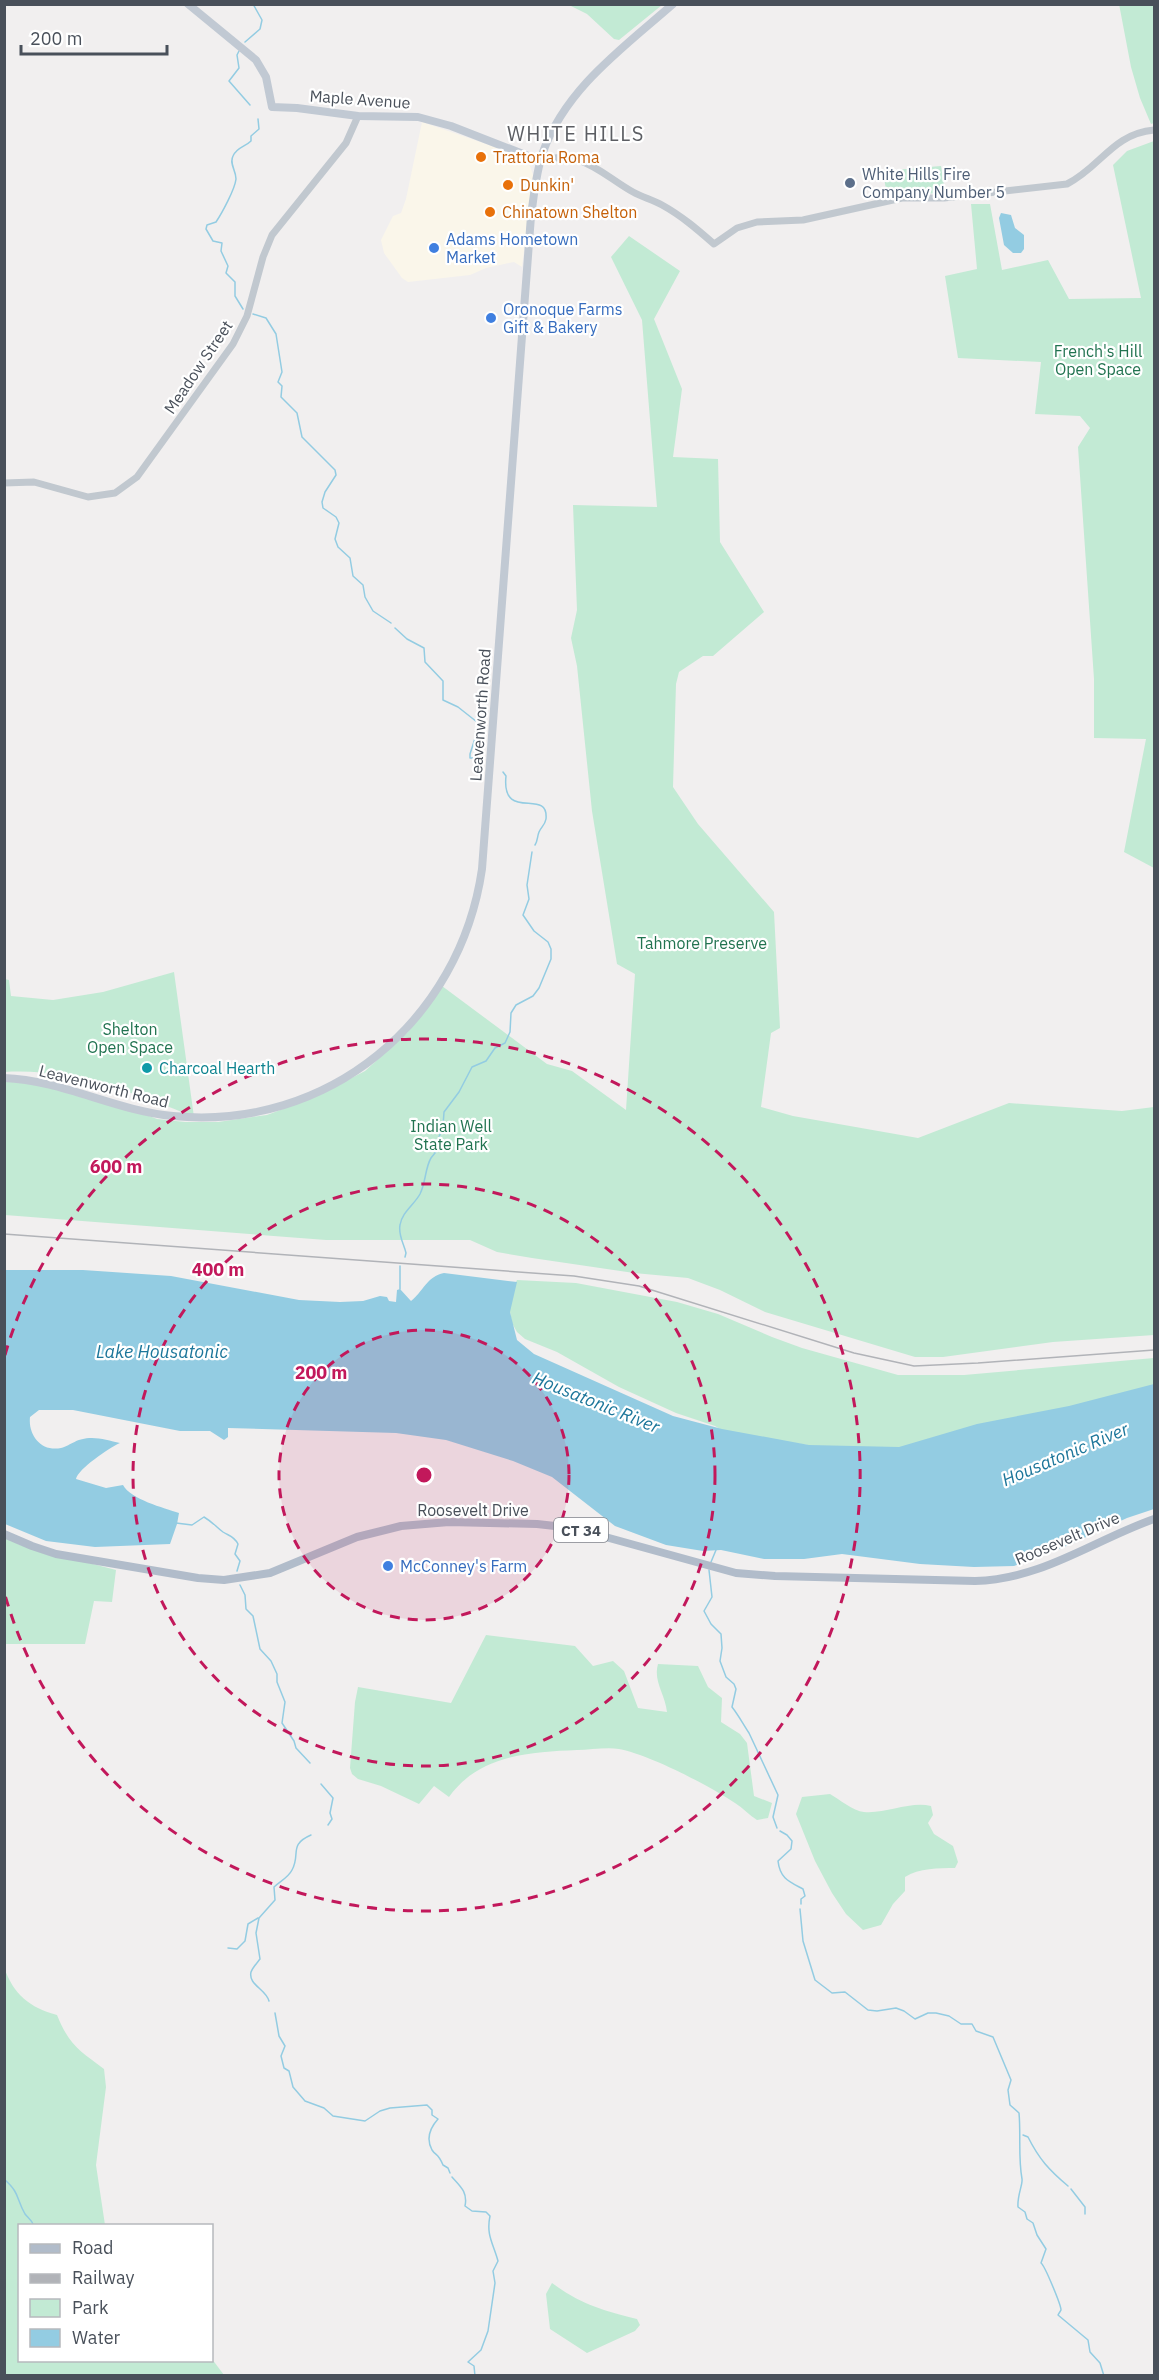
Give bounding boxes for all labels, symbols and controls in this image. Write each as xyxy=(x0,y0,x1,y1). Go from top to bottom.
scale bar xyxy=(21,18,166,56)
text: 200 m xyxy=(30,27,82,50)
street label: Maple Avenue xyxy=(309,85,411,113)
district label: WHITE HILLS xyxy=(507,120,645,147)
place label: Trattoria Roma xyxy=(493,147,600,167)
marker: Trattoria Roma xyxy=(474,150,488,164)
place label: White Hills Fire Company Number 5 xyxy=(862,164,1005,202)
place label: Dunkin' xyxy=(520,175,574,195)
marker: White Hills Fire Company Number 5 xyxy=(843,176,857,190)
marker: Dunkin' xyxy=(501,178,515,192)
place label: Chinatown Shelton xyxy=(502,202,637,222)
marker: Chinatown Shelton xyxy=(483,205,497,219)
place label: Adams Hometown Market xyxy=(446,229,578,267)
marker: Adams Hometown Market xyxy=(427,241,441,255)
place label: Oronoque Farms Gift & Bakery xyxy=(503,299,623,337)
marker: Oronoque Farms Gift & Bakery xyxy=(484,311,498,325)
street label: Meadow Street xyxy=(159,316,237,418)
park label: French's Hill Open Space xyxy=(1054,341,1142,379)
street label: Leavenworth Road xyxy=(465,648,495,782)
park label: Tahmore Preserve xyxy=(637,933,767,953)
park label: Shelton Open Space xyxy=(87,1019,173,1057)
place label: Charcoal Hearth xyxy=(159,1058,275,1078)
street label: Leavenworth Road xyxy=(37,1060,171,1112)
marker: Charcoal Hearth xyxy=(140,1061,154,1075)
park label: Indian Well State Park xyxy=(410,1116,492,1154)
text: 600 m xyxy=(90,1155,142,1178)
text: 400 m xyxy=(192,1258,244,1281)
water label: Lake Housatonic xyxy=(96,1340,228,1363)
text: 200 m xyxy=(295,1361,347,1384)
water label: Housatonic River xyxy=(529,1366,663,1438)
water label: Housatonic River xyxy=(998,1417,1132,1491)
centre of rings xyxy=(414,1465,434,1485)
street label: Roosevelt Drive xyxy=(417,1500,529,1520)
street label: Roosevelt Drive xyxy=(1012,1507,1123,1569)
road number: CT 34 xyxy=(554,1518,608,1542)
place label: McConney's Farm xyxy=(400,1556,527,1576)
marker: McConney's Farm xyxy=(381,1559,395,1573)
legend xyxy=(18,2224,213,2362)
text: Road xyxy=(72,2236,113,2259)
text: Railway xyxy=(72,2266,134,2289)
text: Park xyxy=(72,2296,109,2319)
text: Water xyxy=(72,2326,121,2349)

